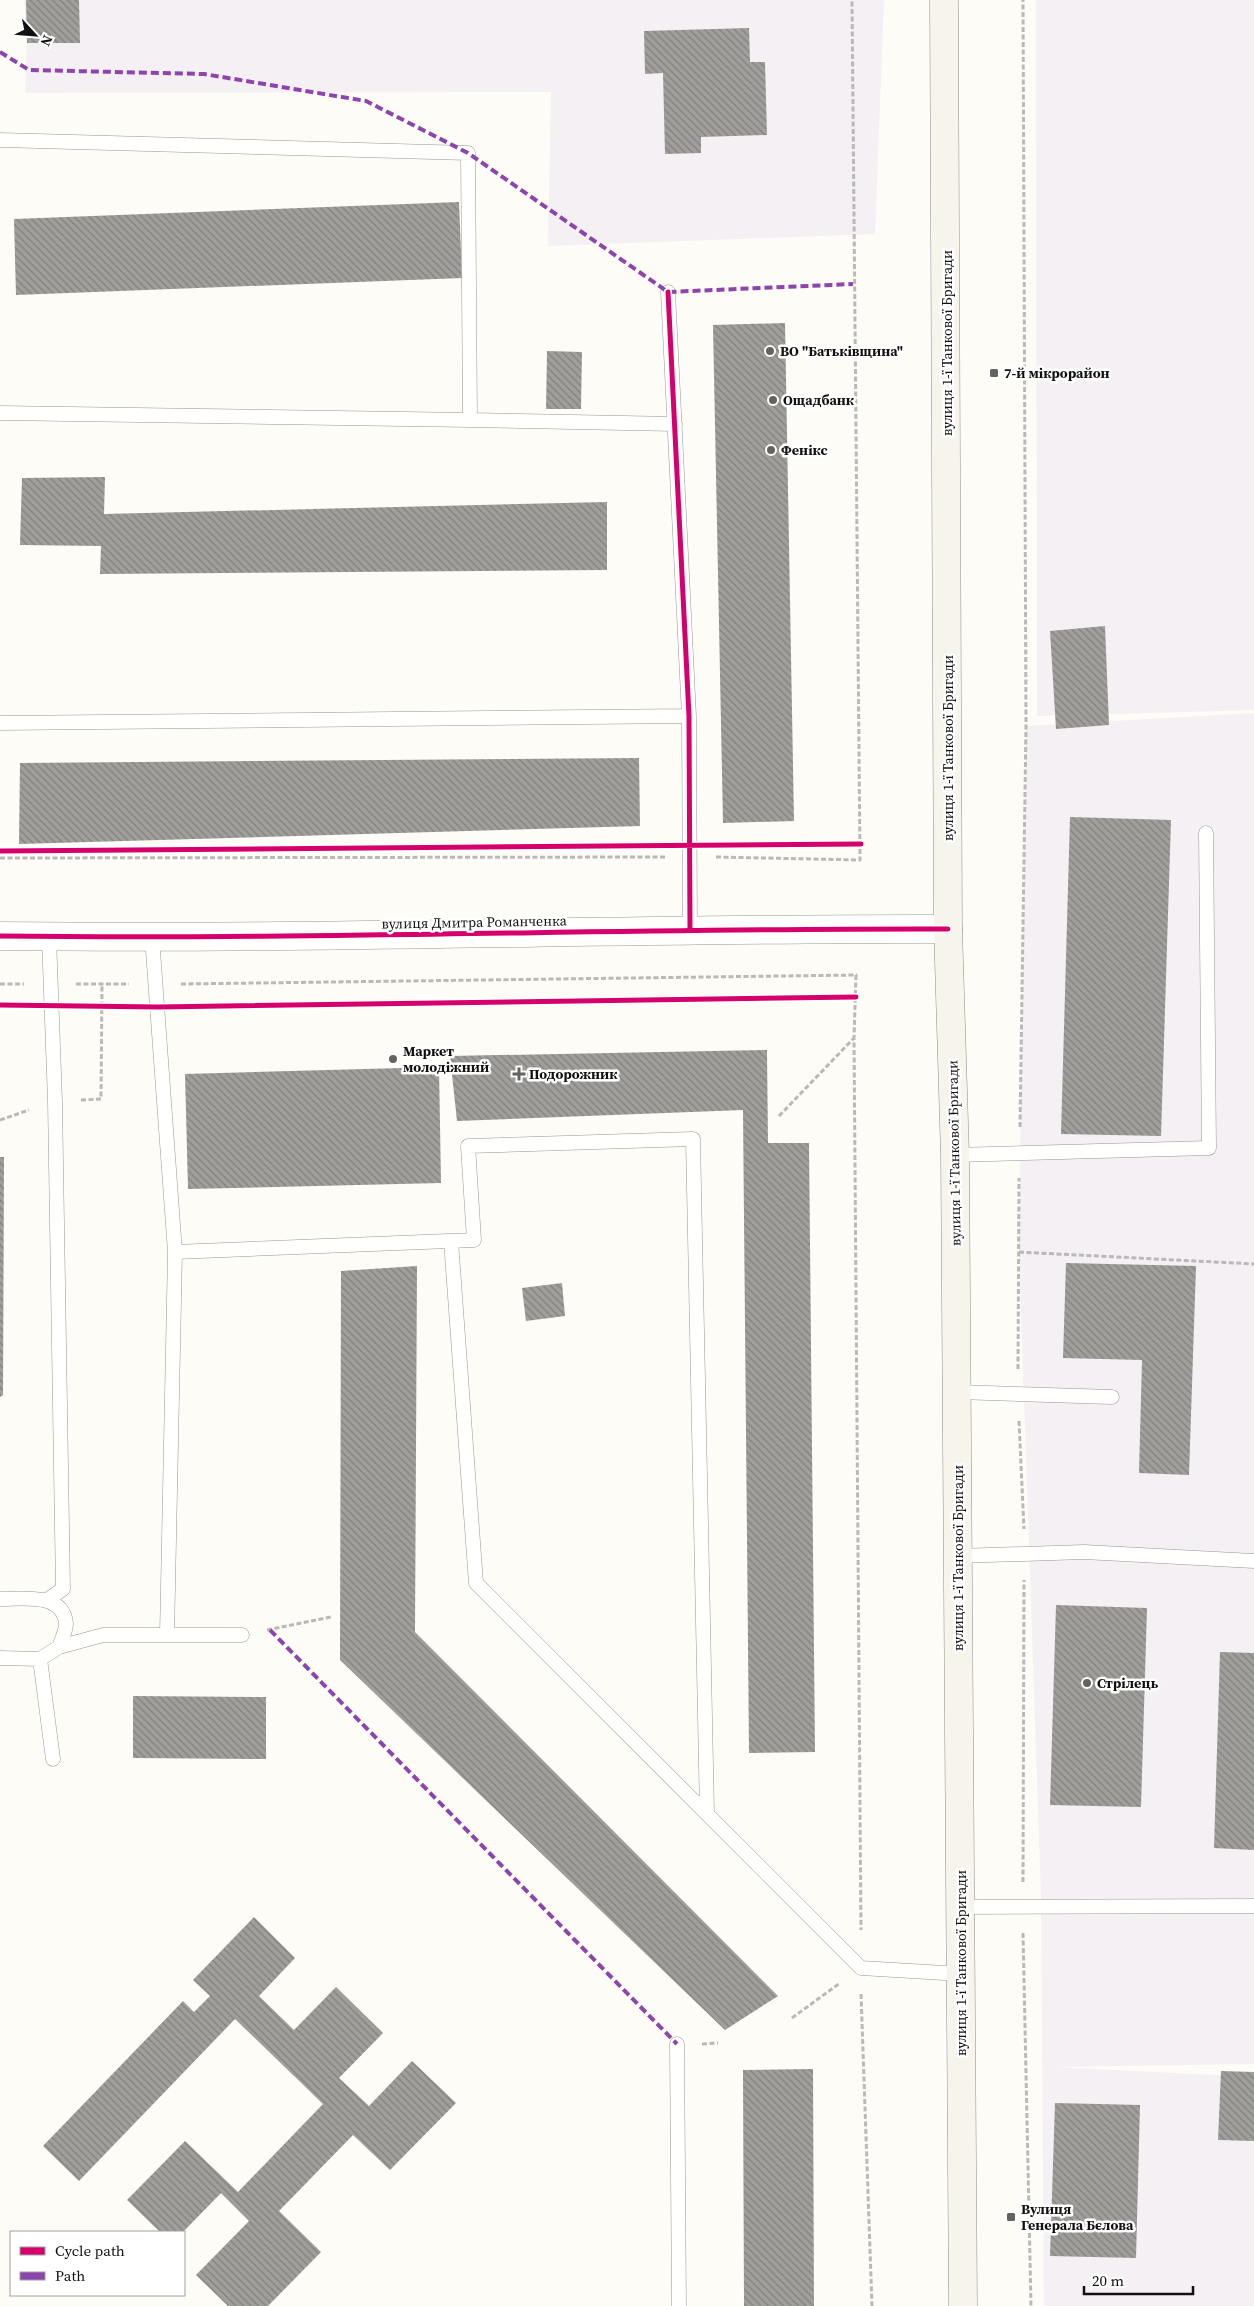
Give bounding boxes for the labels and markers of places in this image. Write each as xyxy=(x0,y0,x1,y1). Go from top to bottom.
place label: ВО "Батьківщина" xyxy=(780,341,903,361)
marker: ВО "Батьківщина" xyxy=(764,345,776,357)
place label: 7-й мікрорайон xyxy=(1004,363,1110,383)
marker: 7-й мікрорайон xyxy=(988,367,1000,379)
place label: Ощадбанк xyxy=(783,390,855,410)
marker: Ощадбанк xyxy=(767,394,779,406)
place label: Фенікс xyxy=(781,440,828,460)
marker: Фенікс xyxy=(765,444,777,456)
place label: Маркет молодіжний xyxy=(403,1041,489,1077)
marker: Маркет молодіжний xyxy=(387,1053,399,1065)
place label: Подорожник xyxy=(529,1064,618,1084)
marker: Подорожник xyxy=(513,1068,525,1080)
place label: Стрілець xyxy=(1097,1673,1159,1693)
marker: Стрілець xyxy=(1081,1677,1093,1689)
place label: Вулиця Генерала Бєлова xyxy=(1021,2199,1134,2235)
marker: Вулиця Генерала Бєлова xyxy=(1005,2211,1017,2223)

